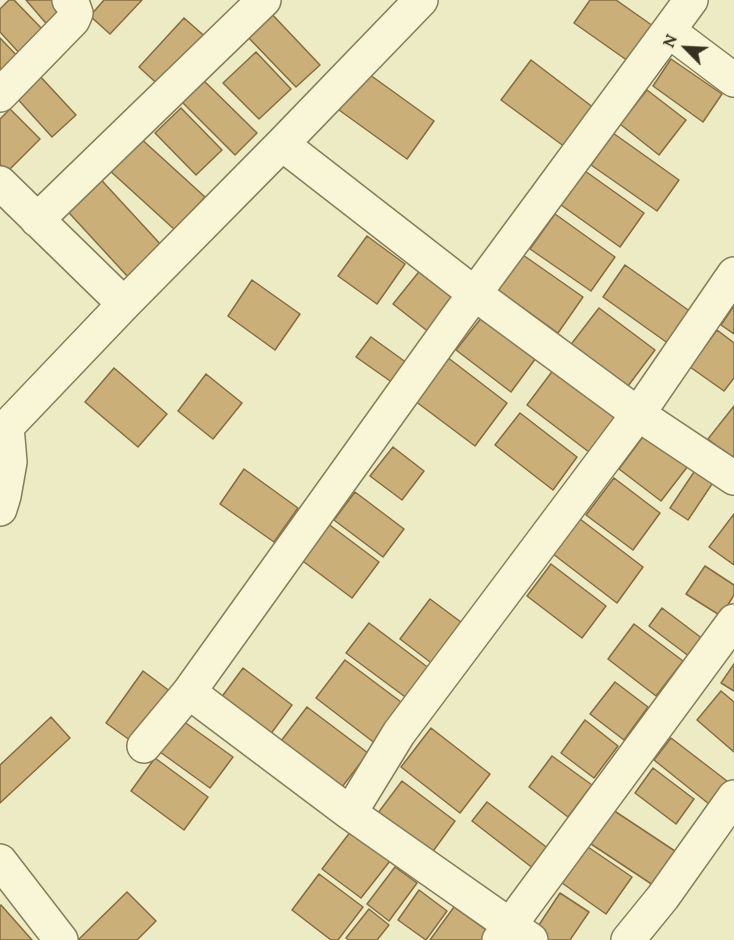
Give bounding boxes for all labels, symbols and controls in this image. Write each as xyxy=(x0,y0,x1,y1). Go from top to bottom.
north arrow xyxy=(656,18,716,78)
text: N xyxy=(658,31,681,50)

